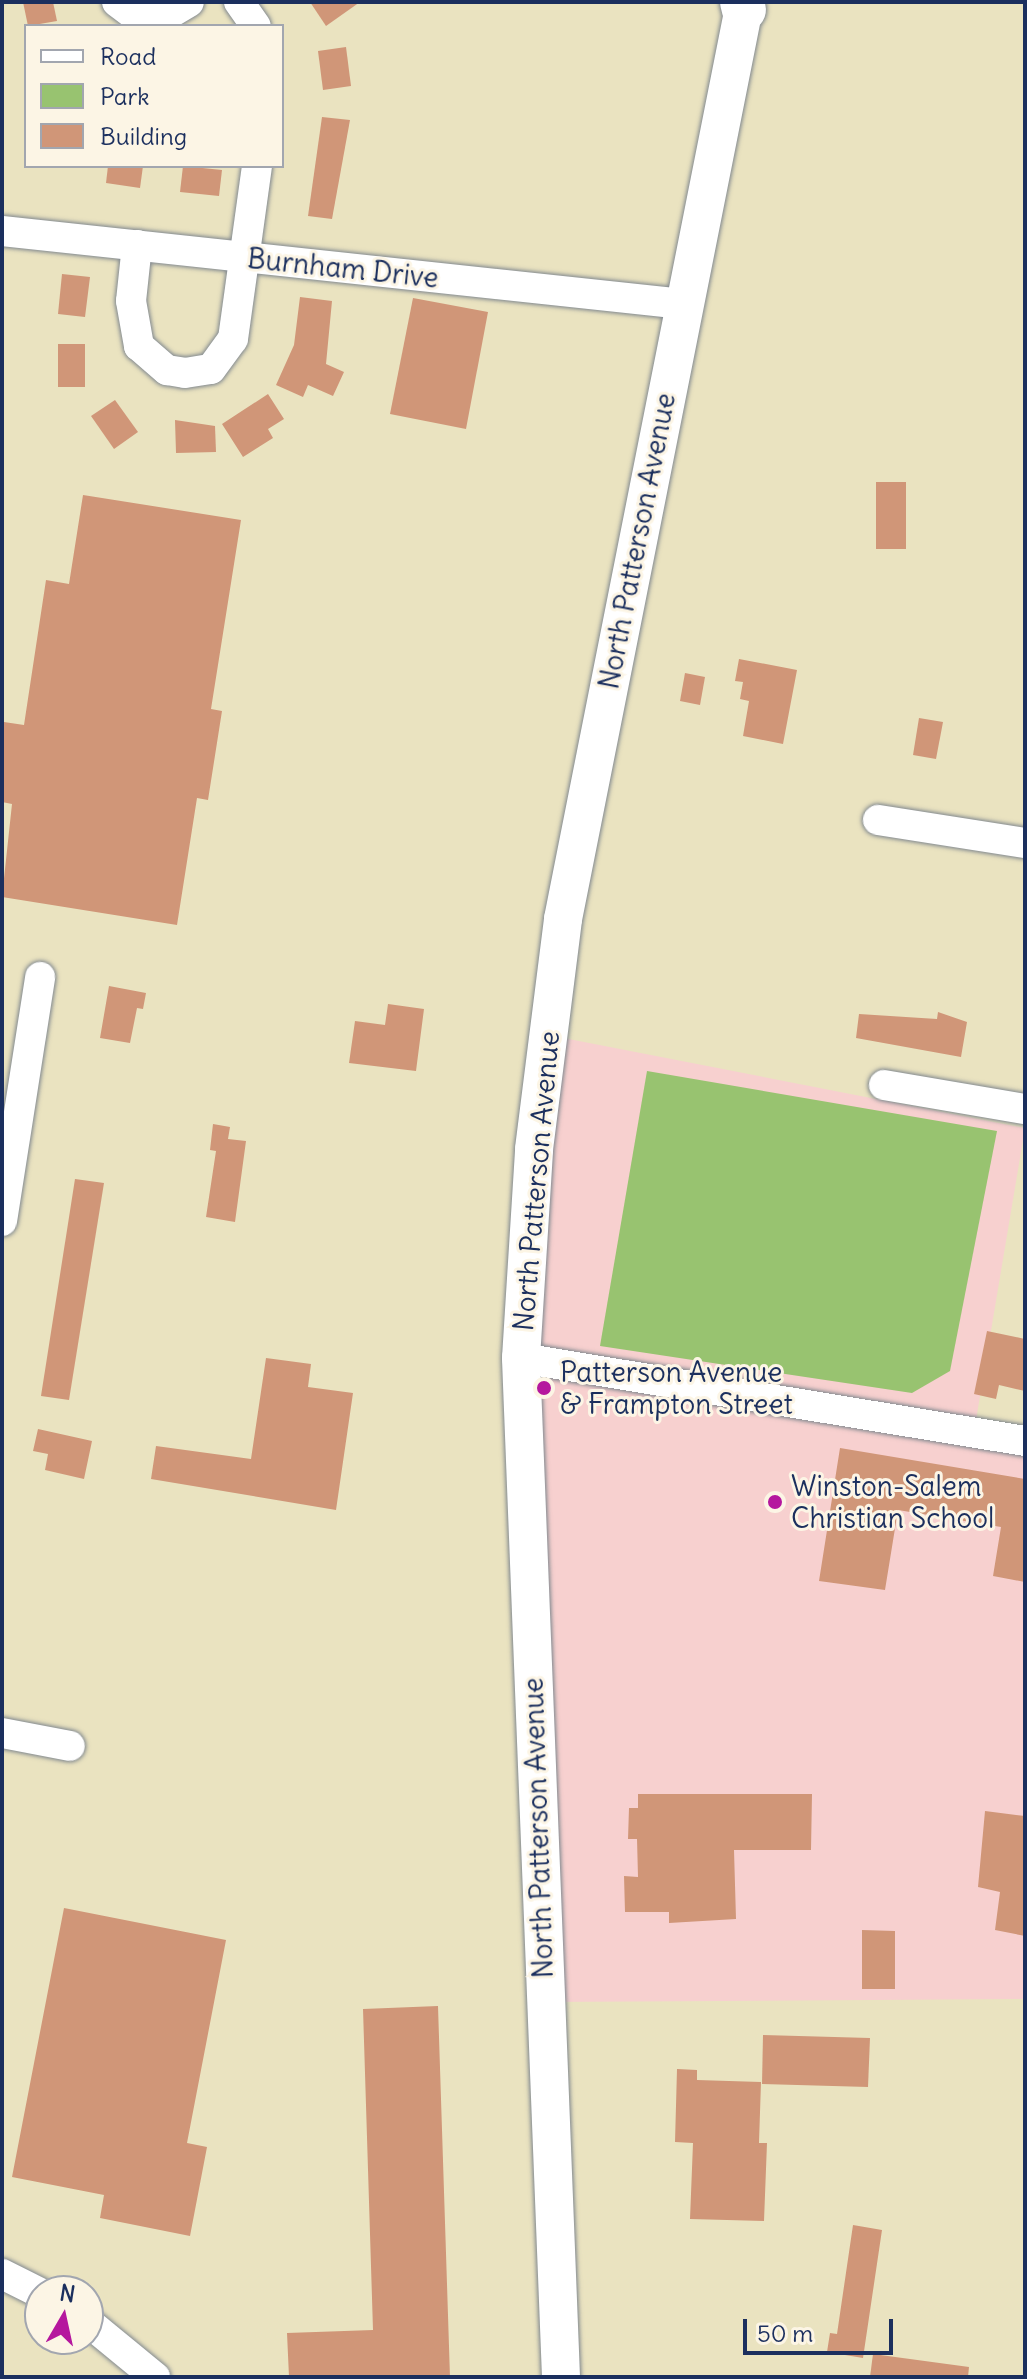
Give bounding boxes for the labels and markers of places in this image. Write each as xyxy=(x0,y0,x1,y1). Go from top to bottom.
place label: Patterson Avenue & Frampton Street xyxy=(560,1355,793,1421)
marker: Patterson Avenue & Frampton Street xyxy=(535,1379,553,1397)
place label: Winston-Salem Christian School xyxy=(791,1469,994,1535)
marker: Winston-Salem Christian School xyxy=(766,1493,784,1511)

